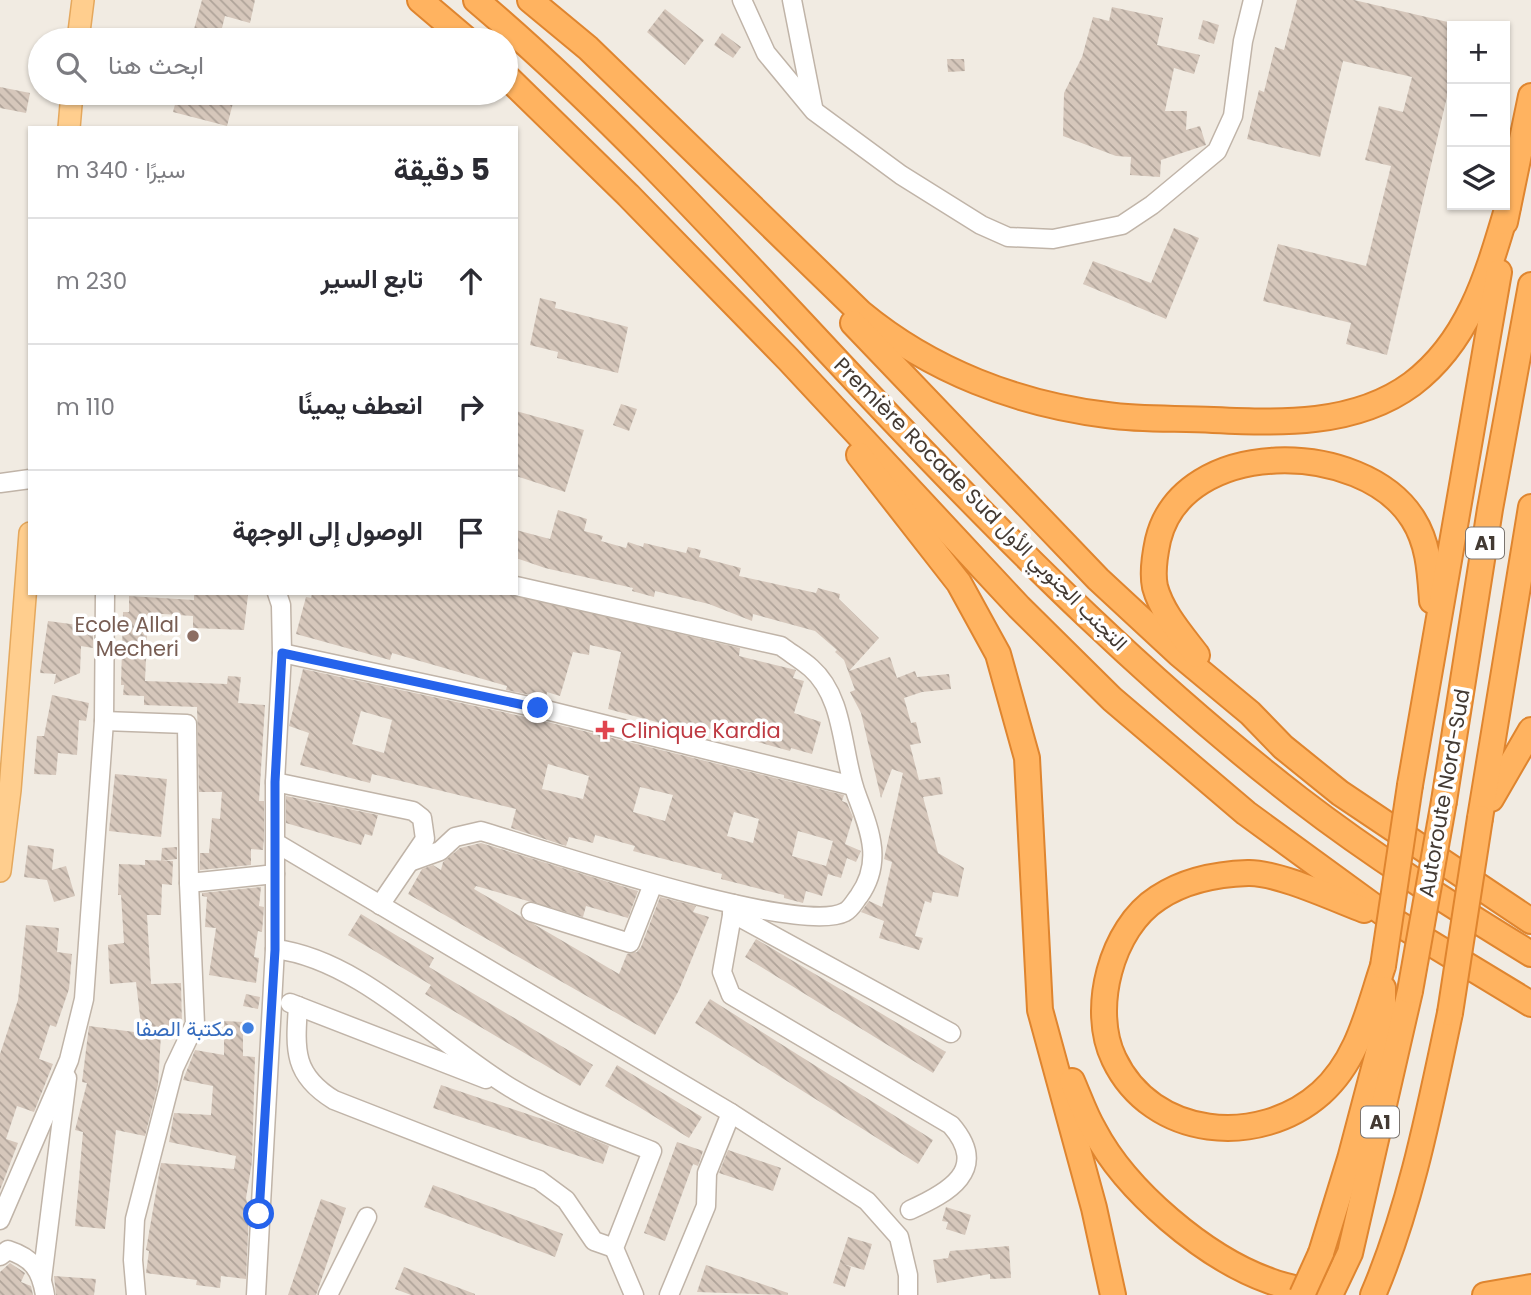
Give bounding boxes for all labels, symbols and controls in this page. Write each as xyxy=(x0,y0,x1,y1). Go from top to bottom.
map controls xyxy=(1447,21,1510,210)
button: + xyxy=(1447,21,1510,84)
search box xyxy=(28,28,518,105)
text: ابحث هنا xyxy=(108,47,204,83)
icon: search xyxy=(52,48,90,86)
button: − xyxy=(1447,84,1510,147)
button: layers xyxy=(1447,147,1510,210)
text: 5 دقيقة xyxy=(393,148,490,191)
text: سيرًا · 340 m xyxy=(56,154,185,186)
text: تابع السير xyxy=(321,261,423,297)
icon: ahead xyxy=(452,262,490,300)
text: 230 m xyxy=(56,265,127,297)
street label: Première Rocade Sud التجنب الجنوبي الأول xyxy=(826,351,1134,659)
text: انعطف يمينًا xyxy=(298,387,423,423)
icon: right xyxy=(452,388,490,426)
text: 110 m xyxy=(56,391,115,423)
text: الوصول إلى الوجهة xyxy=(232,513,423,549)
icon: arrive xyxy=(452,514,490,552)
road number: A1 xyxy=(1466,528,1504,558)
place label: Ecole Allal Mecheri xyxy=(74,610,179,663)
marker: Ecole Allal Mecheri xyxy=(185,628,201,644)
street label: Autoroute Nord-Sud xyxy=(1411,686,1477,900)
route end xyxy=(522,692,553,723)
place label: Clinique Kardia xyxy=(621,716,781,745)
marker: Clinique Kardia xyxy=(595,720,615,740)
place label: مكتبة الصفا xyxy=(136,1014,234,1043)
marker: مكتبة الصفا xyxy=(240,1020,256,1036)
road number: A1 xyxy=(1361,1106,1399,1138)
route start xyxy=(243,1198,274,1229)

